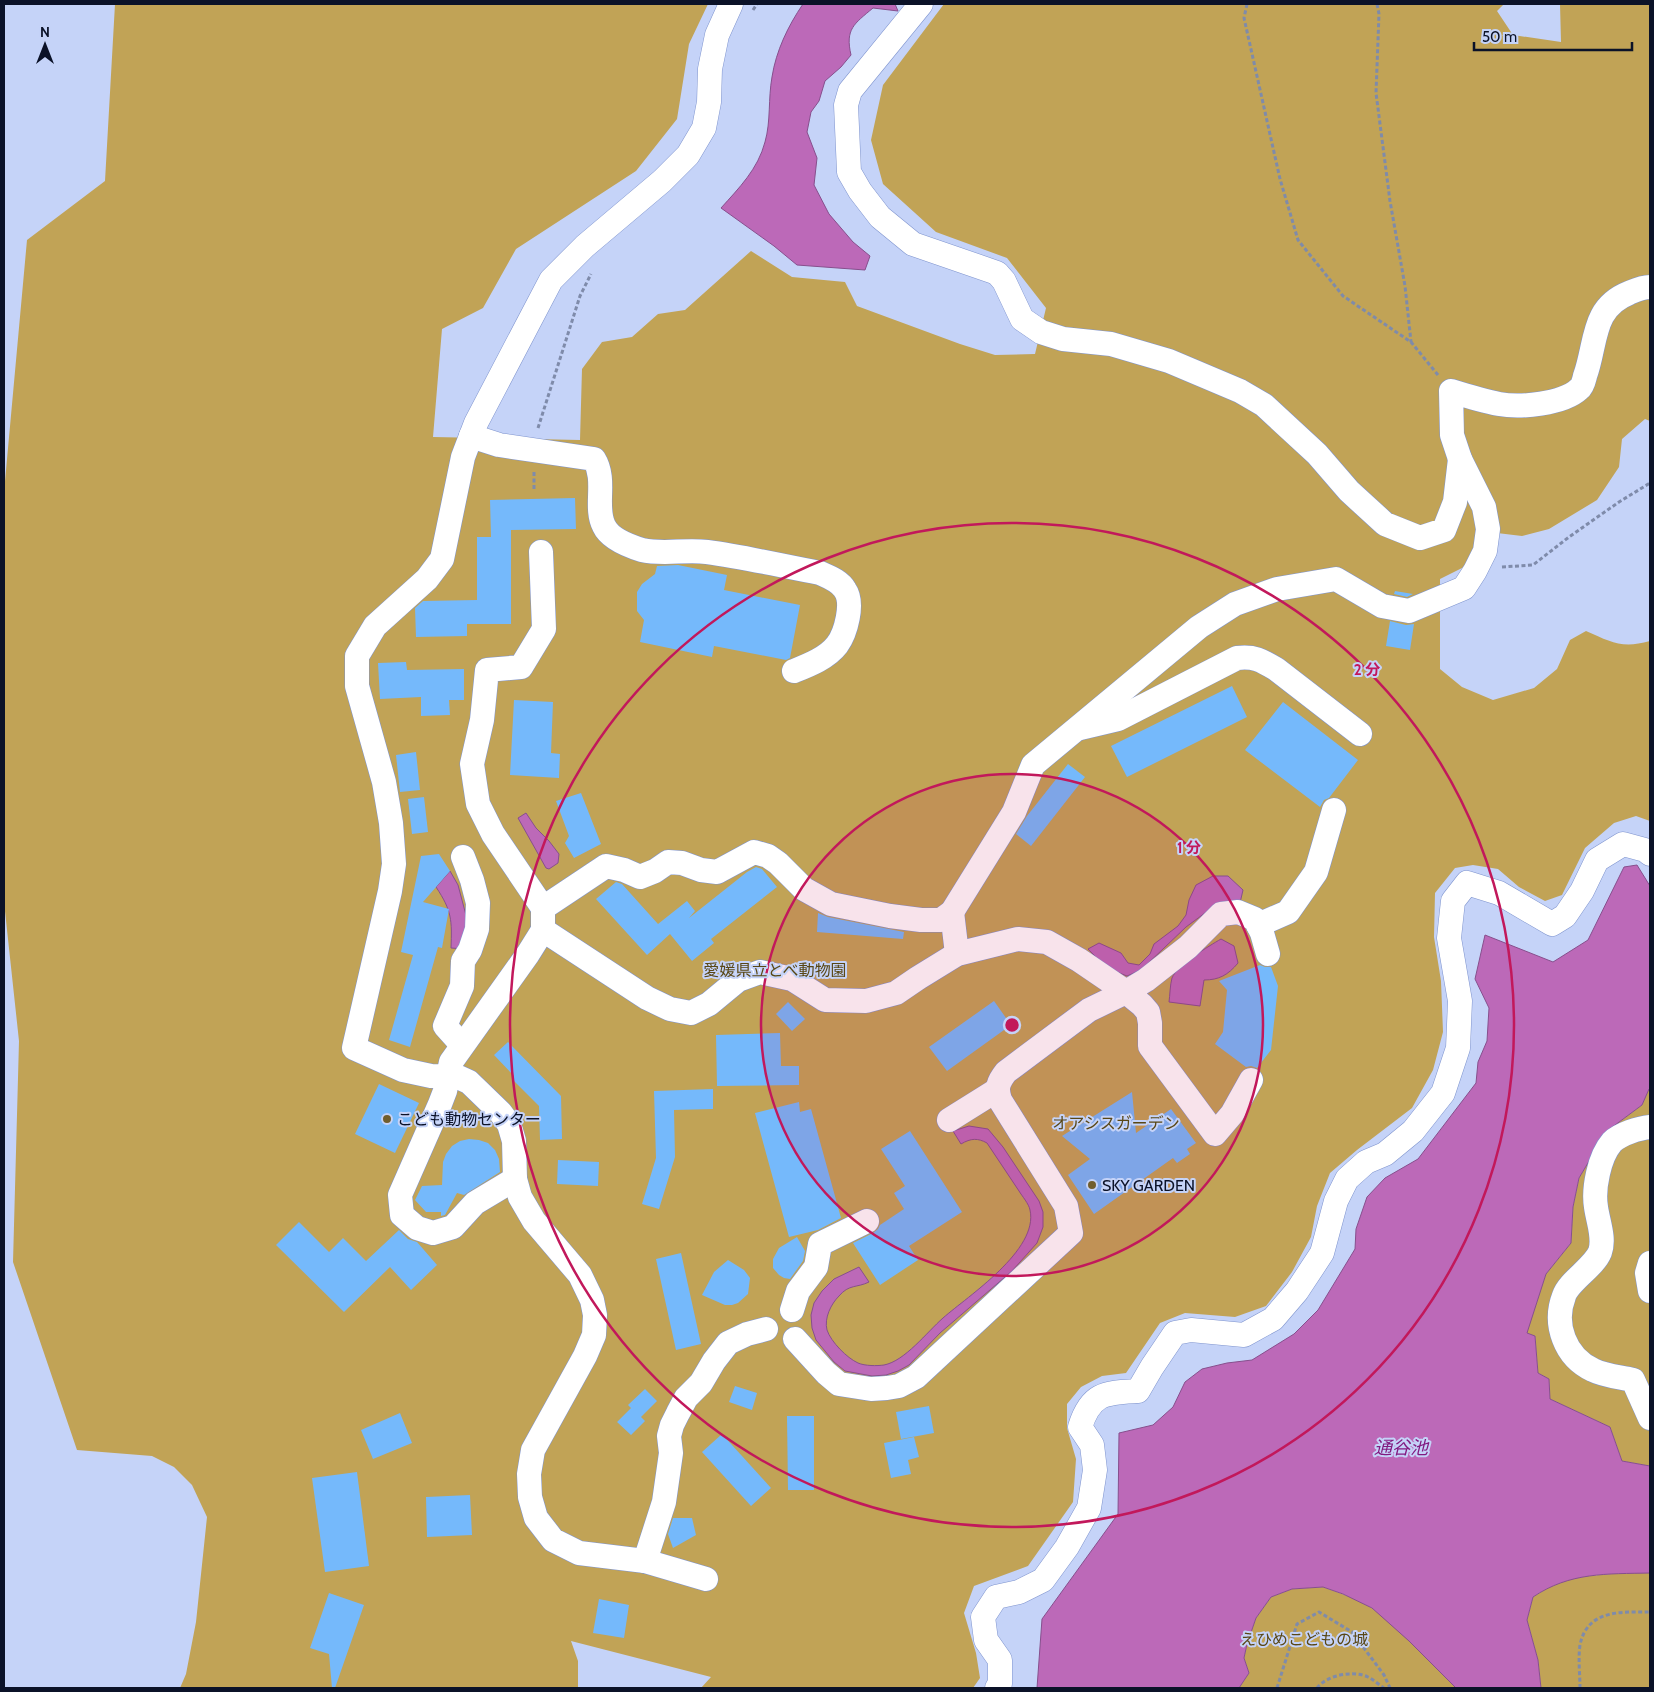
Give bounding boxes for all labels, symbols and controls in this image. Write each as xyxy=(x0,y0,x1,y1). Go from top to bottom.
north arrow xyxy=(20,20,70,70)
scale bar xyxy=(1474,20,1632,52)
text: N xyxy=(40,23,50,41)
text: 50 m xyxy=(1482,28,1517,46)
text: 2 分 xyxy=(1354,661,1380,679)
text: 1 分 xyxy=(1177,839,1201,857)
park label: 愛媛県立とべ動物園 xyxy=(703,961,847,980)
centre of rings xyxy=(1003,1016,1021,1034)
place label: こども動物センター xyxy=(397,1110,541,1129)
marker: こども動物センター xyxy=(381,1113,393,1125)
park label: オアシスガーデン xyxy=(1052,1114,1180,1133)
place label: SKY GARDEN xyxy=(1102,1176,1195,1195)
marker: SKY GARDEN xyxy=(1086,1179,1098,1191)
water label: 通谷池 xyxy=(1374,1437,1430,1459)
park label: えひめこどもの城 xyxy=(1240,1630,1368,1649)

